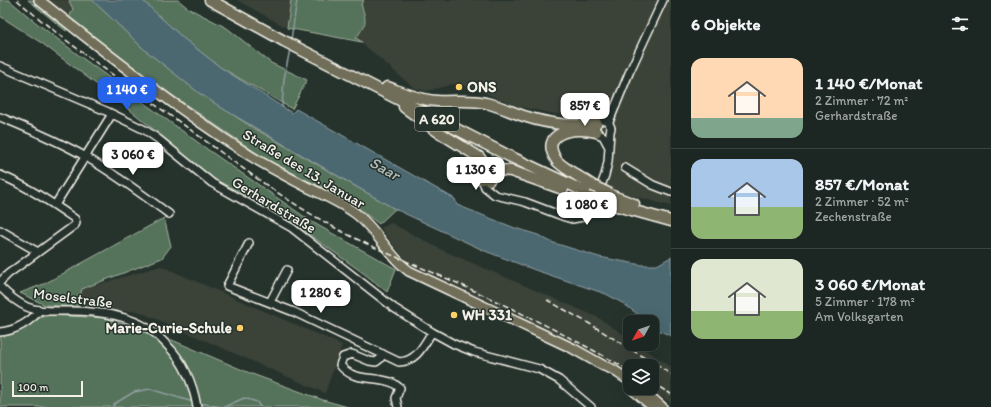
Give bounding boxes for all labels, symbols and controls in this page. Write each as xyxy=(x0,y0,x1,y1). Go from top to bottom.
icon: filters xyxy=(949,13,971,35)
text: 6 Objekte xyxy=(691,14,761,34)
text: 1 140 €/Monat xyxy=(815,73,922,93)
icon: home xyxy=(723,74,771,122)
pin: 1 140 € xyxy=(90,77,164,111)
place label: ONS xyxy=(467,78,497,96)
text: 1 140 € xyxy=(106,82,148,97)
marker: ONS xyxy=(454,82,464,92)
pin: 857 € xyxy=(557,93,613,127)
text: 2 Zimmer · 72 m² xyxy=(815,93,908,108)
text: 857 € xyxy=(570,98,600,113)
road number: A 620 xyxy=(415,107,459,131)
text: Gerhardstraße xyxy=(815,108,897,123)
street label: Straße des 13. Januar xyxy=(239,125,369,213)
pin: 3 060 € xyxy=(96,142,170,176)
text: 3 060 € xyxy=(111,147,155,162)
water label: Saar xyxy=(366,152,405,185)
pin: 1 130 € xyxy=(439,157,513,191)
text: 1 130 € xyxy=(456,162,496,177)
street label: Gerhardstraße xyxy=(229,173,319,237)
text: 857 €/Monat xyxy=(815,174,909,194)
icon: home xyxy=(723,175,771,223)
pin: 1 080 € xyxy=(550,192,624,226)
text: 2 Zimmer · 52 m² xyxy=(815,194,909,209)
text: 1 080 € xyxy=(566,197,608,212)
text: Zechenstraße xyxy=(815,209,892,224)
text: 3 060 €/Monat xyxy=(815,274,925,294)
icon: home xyxy=(723,275,771,323)
pin: 1 280 € xyxy=(284,280,358,314)
street label: Moselstraße xyxy=(32,284,114,312)
text: 1 280 € xyxy=(300,285,342,300)
text: 5 Zimmer · 178 m² xyxy=(815,294,915,309)
place label: WH 331 xyxy=(462,306,512,324)
text: Am Volksgarten xyxy=(815,309,903,324)
marker: WH 331 xyxy=(449,310,459,320)
north arrow xyxy=(623,315,659,351)
map controls xyxy=(623,315,659,395)
place label: Marie-Curie-Schule xyxy=(105,319,232,337)
marker: Marie-Curie-Schule xyxy=(235,323,245,333)
button: layers xyxy=(623,359,659,395)
scale bar xyxy=(12,379,83,398)
text: 100 m xyxy=(18,381,48,394)

